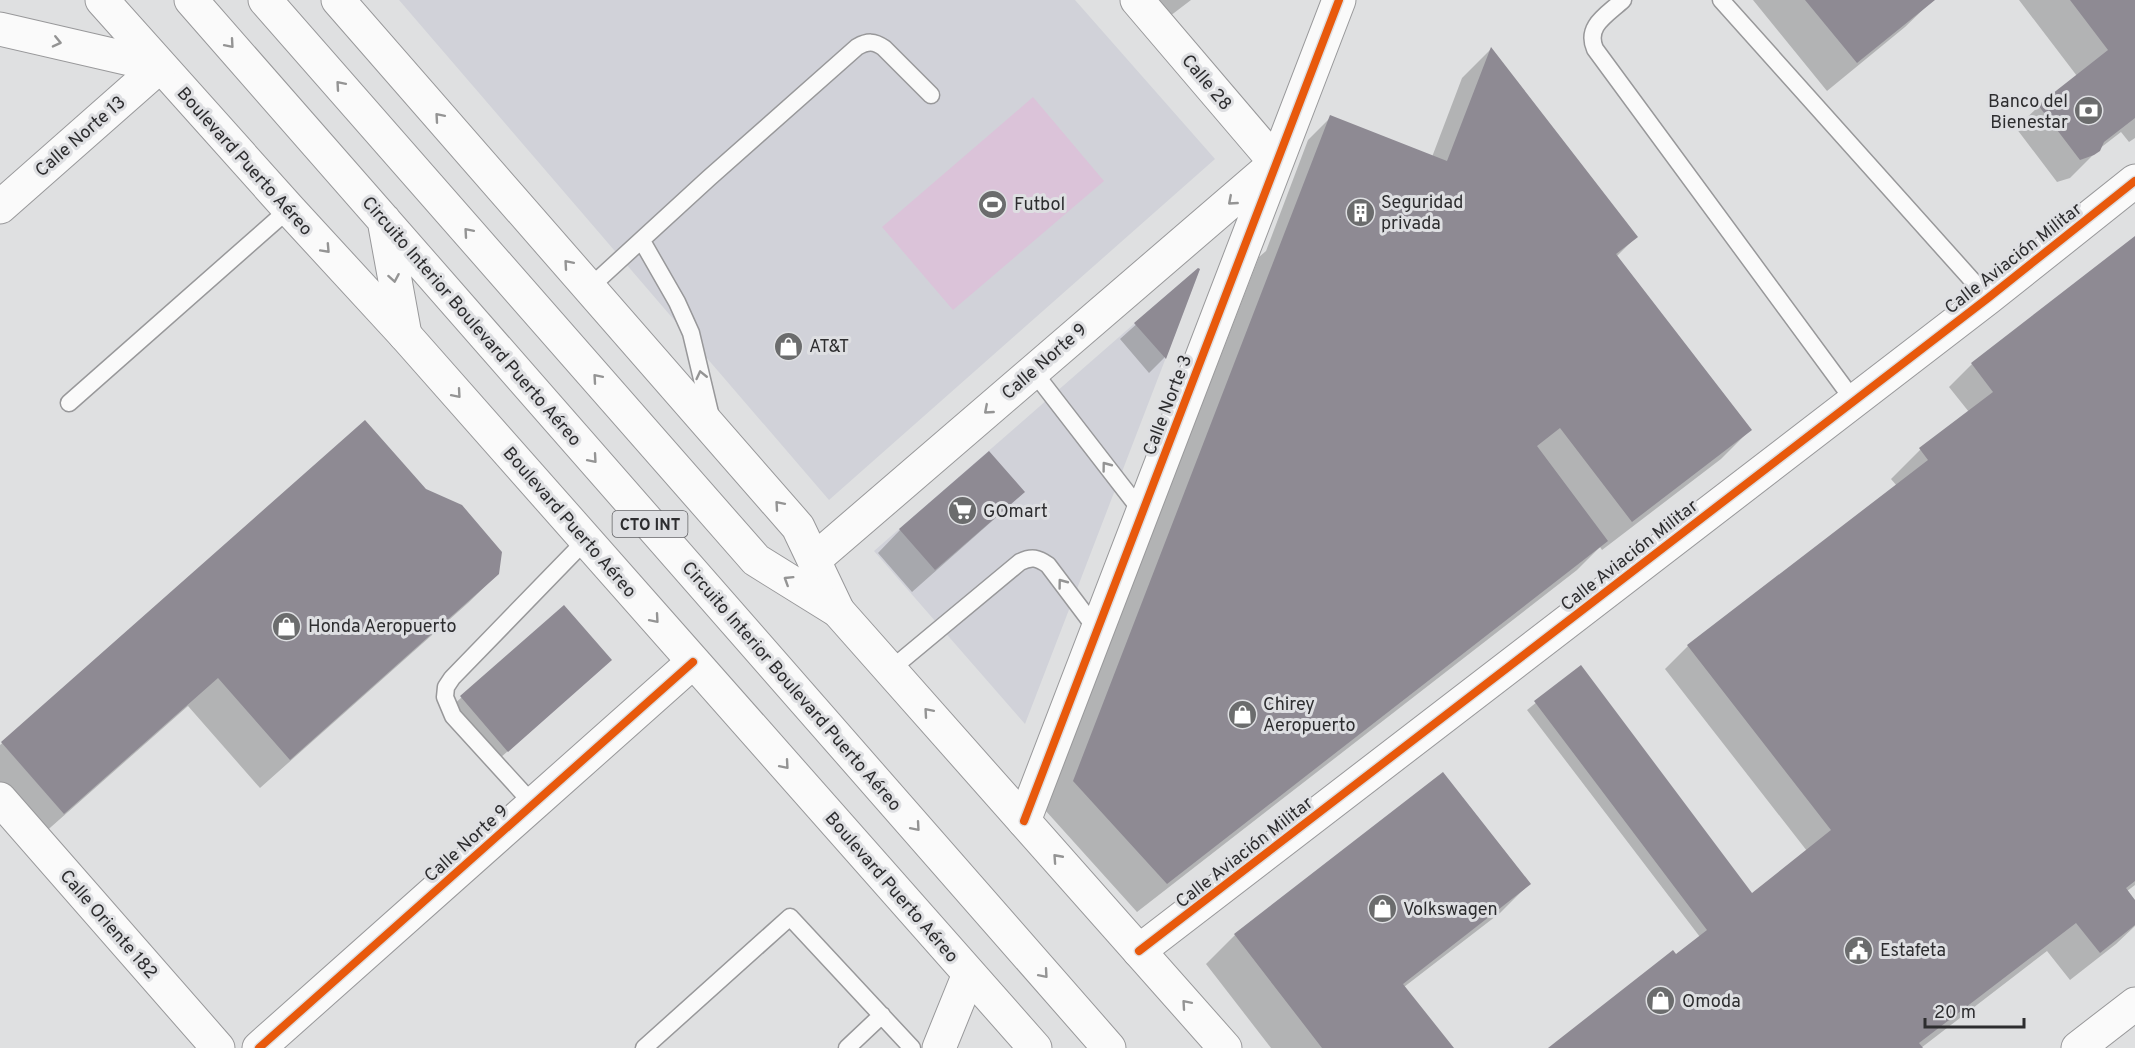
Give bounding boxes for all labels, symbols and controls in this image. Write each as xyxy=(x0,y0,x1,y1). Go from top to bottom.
one-way arrow xyxy=(52,35,62,48)
one-way arrow xyxy=(222,37,233,48)
street label: Calle 28 xyxy=(1176,50,1236,116)
one-way arrow xyxy=(336,82,347,92)
street label: Boulevard Puerto Aéreo xyxy=(171,83,317,241)
place label: Banco del Bienestar xyxy=(1988,91,2068,135)
street label: Calle Norte 13 xyxy=(31,92,131,183)
bank icon: Banco del Bienestar xyxy=(2073,95,2105,127)
one-way arrow xyxy=(436,112,447,123)
sports icon: Futbol xyxy=(977,188,1009,220)
street label: Circuito Interior Boulevard Puerto Aéreo xyxy=(356,192,586,452)
place label: Seguridad privada xyxy=(1381,192,1463,236)
place label: Futbol xyxy=(1014,194,1065,217)
one-way arrow xyxy=(1228,194,1239,205)
building icon: Seguridad privada xyxy=(1344,196,1376,228)
street label: Calle Aviación Militar xyxy=(1941,198,2087,320)
one-way arrow xyxy=(464,228,475,239)
one-way arrow xyxy=(319,243,330,253)
one-way arrow xyxy=(564,260,575,270)
one-way arrow xyxy=(388,273,400,282)
street label: Calle Norte 9 xyxy=(998,319,1092,406)
shop icon: AT&T xyxy=(772,330,804,362)
place label: AT&T xyxy=(809,336,849,359)
street label: Calle Norte 3 xyxy=(1139,352,1198,459)
one-way arrow xyxy=(696,370,709,380)
one-way arrow xyxy=(593,375,604,385)
one-way arrow xyxy=(450,387,461,398)
one-way arrow xyxy=(984,403,995,414)
street label: Boulevard Puerto Aéreo xyxy=(497,443,641,603)
one-way arrow xyxy=(586,452,597,463)
one-way arrow xyxy=(1103,462,1114,473)
supermarket icon: GOmart xyxy=(946,495,978,527)
street label: Calle Aviación Militar xyxy=(1557,495,1703,617)
one-way arrow xyxy=(775,501,786,512)
place label: GOmart xyxy=(983,501,1048,524)
road number: CTO INT xyxy=(612,511,688,537)
street label: Circuito Interior Boulevard Puerto Aéreo xyxy=(676,557,906,817)
one-way arrow xyxy=(784,575,794,587)
one-way arrow xyxy=(1058,579,1069,590)
shop icon: Honda Aeropuerto xyxy=(271,610,303,642)
one-way arrow xyxy=(648,612,659,623)
place label: Honda Aeropuerto xyxy=(308,616,457,639)
place label: Chirey Aeropuerto xyxy=(1263,694,1355,738)
shop icon: Chirey Aeropuerto xyxy=(1226,698,1258,730)
one-way arrow xyxy=(924,708,935,719)
one-way arrow xyxy=(777,758,788,769)
street label: Calle Aviación Militar xyxy=(1172,792,1318,914)
street label: Calle Norte 9 xyxy=(420,800,514,888)
street label: Boulevard Puerto Aéreo xyxy=(819,808,963,968)
one-way arrow xyxy=(908,820,919,831)
one-way arrow xyxy=(1053,854,1064,865)
street label: Calle Oriente 182 xyxy=(54,865,162,985)
shop icon: Volkswagen xyxy=(1366,893,1398,925)
place label: Volkswagen xyxy=(1403,899,1498,922)
public building icon: Estafeta xyxy=(1843,934,1875,966)
place label: Estafeta xyxy=(1880,940,1946,963)
one-way arrow xyxy=(1037,967,1048,978)
shop icon: Omoda xyxy=(1645,985,1677,1017)
place label: Omoda xyxy=(1682,991,1741,1014)
scale bar xyxy=(1925,991,2024,1029)
one-way arrow xyxy=(1182,1000,1193,1011)
text: 20 m xyxy=(1934,1002,1976,1025)

